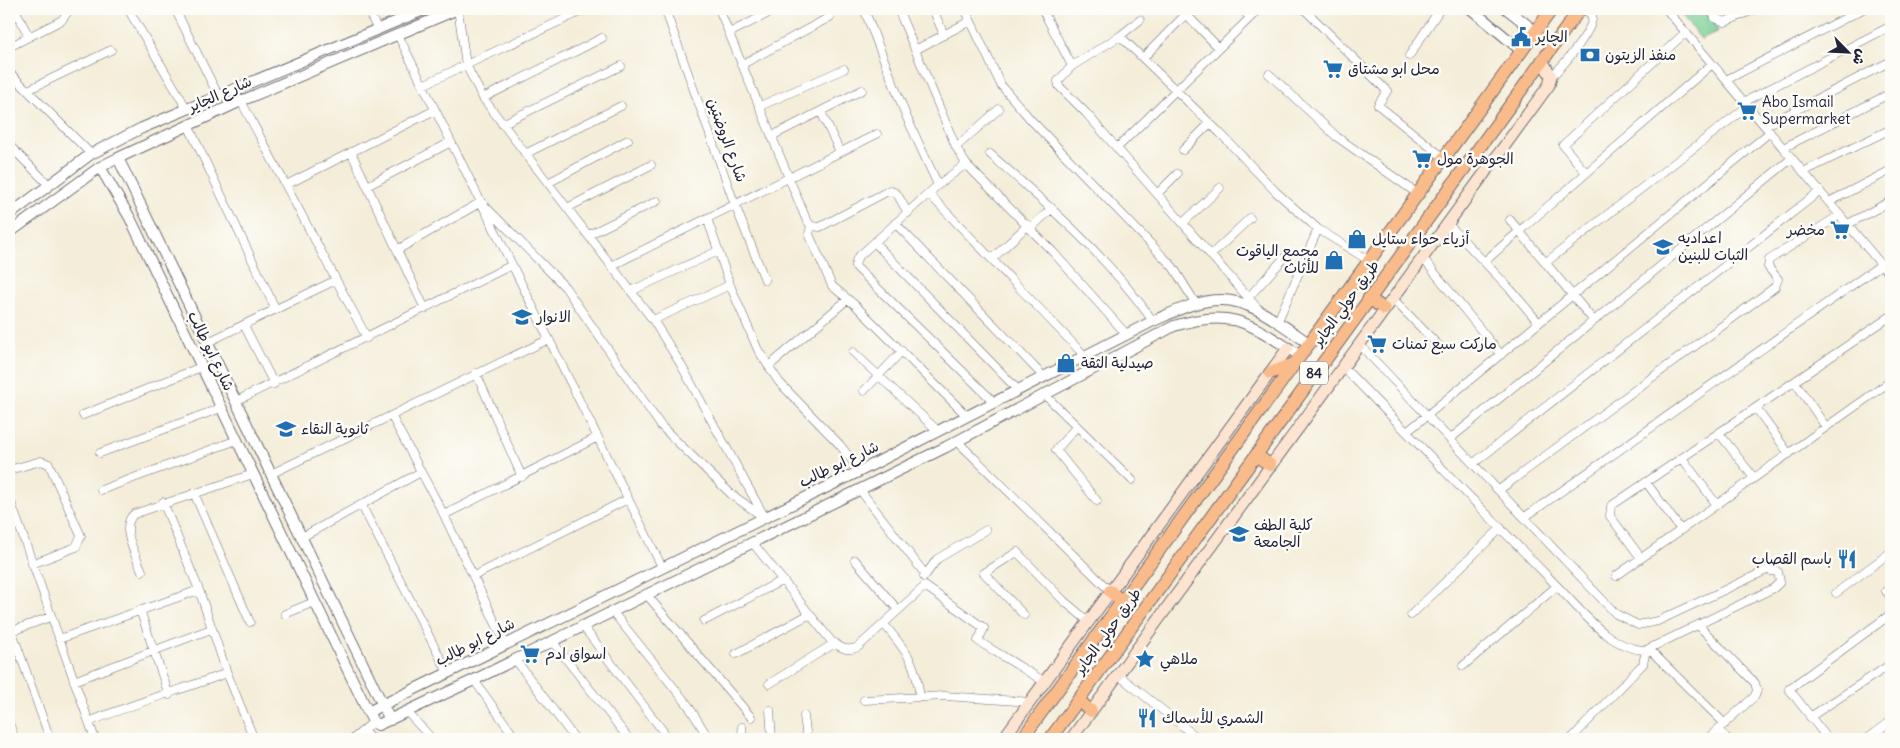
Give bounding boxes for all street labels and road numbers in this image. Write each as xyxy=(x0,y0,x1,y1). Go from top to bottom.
street label: شارع الجاير xyxy=(183,71,255,118)
street label: شارع الروضتين xyxy=(703,95,751,185)
street label: طريق حولي الجاير xyxy=(1307,256,1386,353)
street label: شارع ابو طالب xyxy=(183,308,239,394)
road number: 84 xyxy=(1300,362,1328,384)
street label: شارع ابو طالب xyxy=(796,436,882,492)
street label: طريق حولي الجاير xyxy=(1069,584,1148,681)
street label: شارع ابو طالب xyxy=(432,613,518,671)

